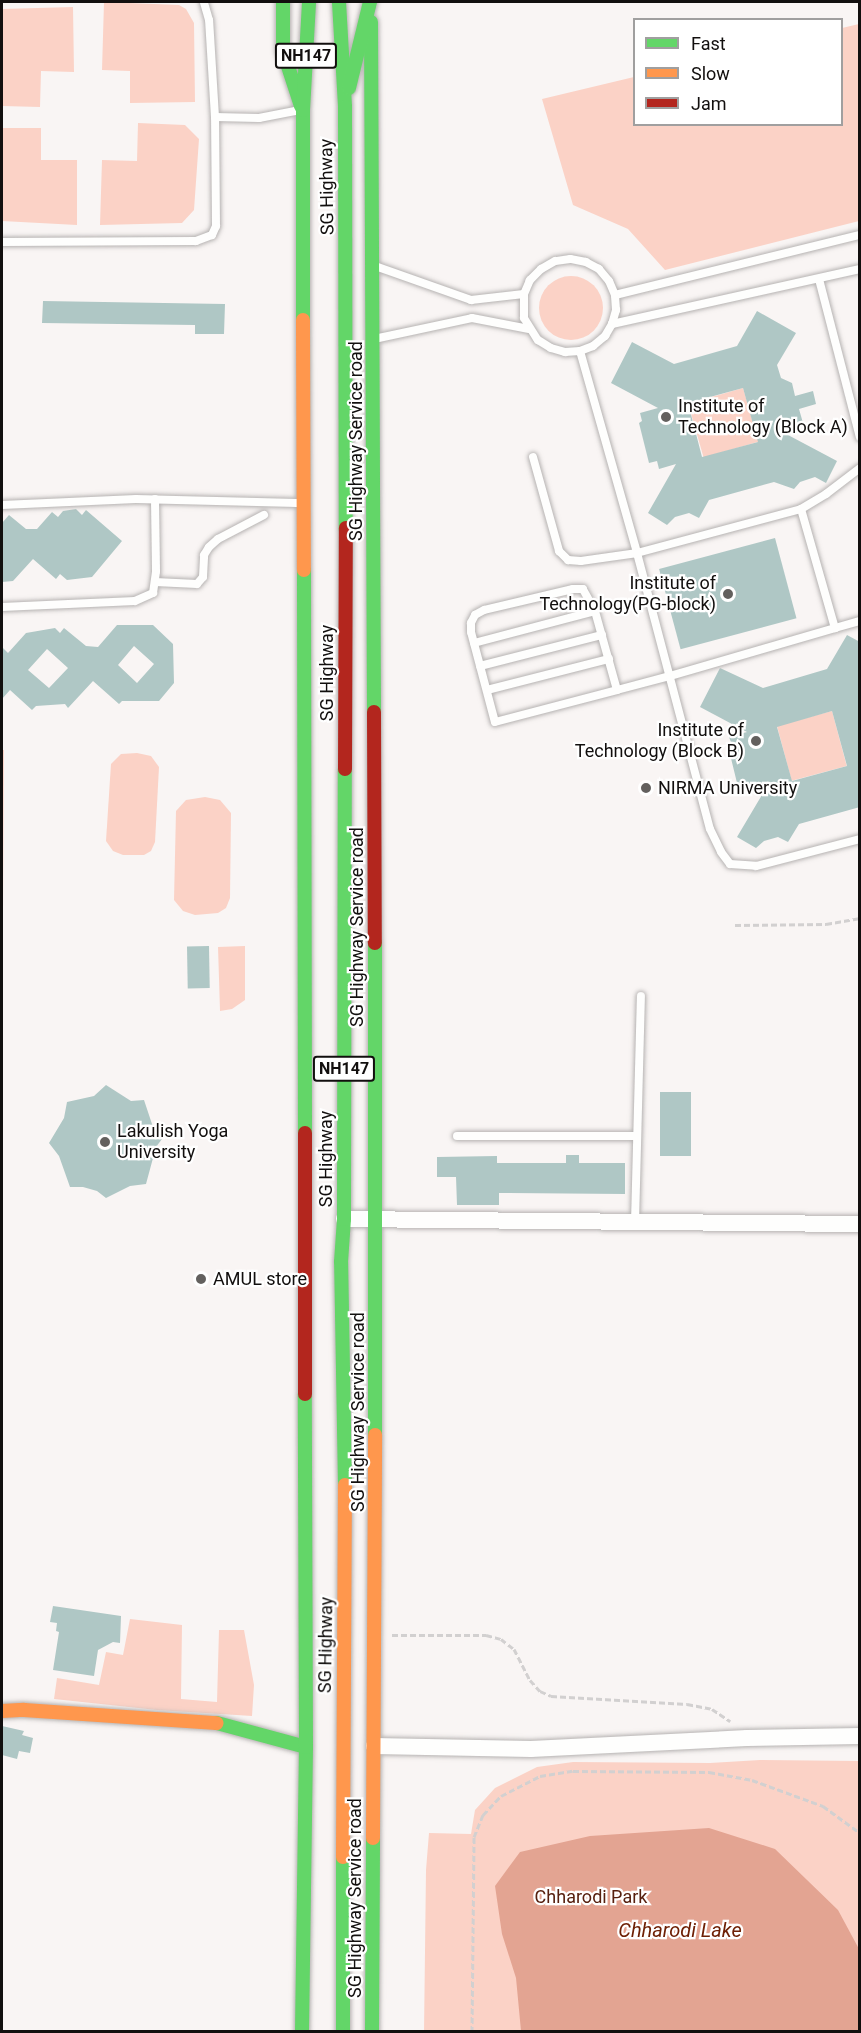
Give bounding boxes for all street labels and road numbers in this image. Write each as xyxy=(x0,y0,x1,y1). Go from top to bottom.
road number: NH147 xyxy=(274,43,338,69)
street label: SG Highway xyxy=(315,139,339,235)
street label: SG Highway Service road xyxy=(345,341,367,541)
street label: SG Highway xyxy=(316,625,338,721)
street label: SG Highway Service road xyxy=(346,827,368,1027)
road number: NH147 xyxy=(312,1056,376,1082)
street label: SG Highway xyxy=(315,1111,337,1207)
street label: SG Highway Service road xyxy=(347,1312,369,1512)
street label: SG Highway xyxy=(314,1597,338,1693)
street label: SG Highway Service road xyxy=(344,1798,366,1998)

